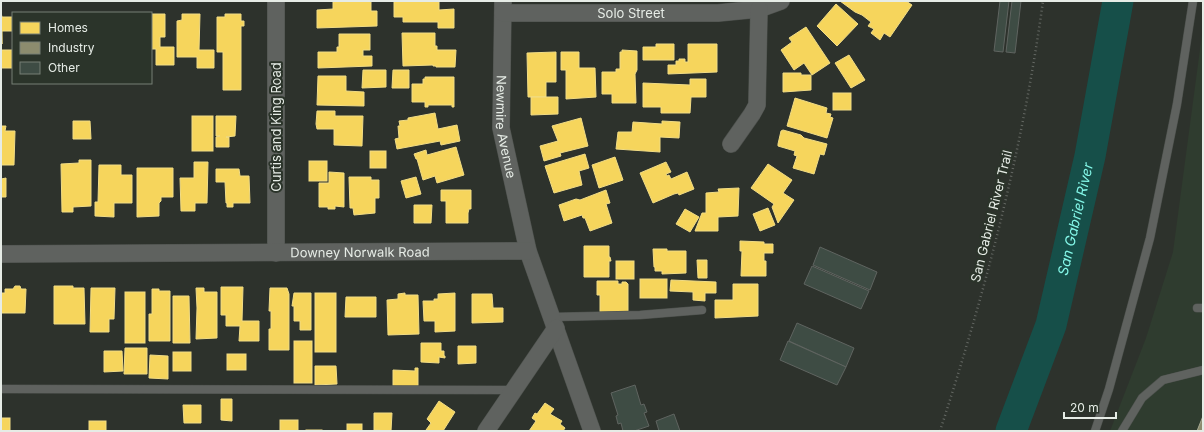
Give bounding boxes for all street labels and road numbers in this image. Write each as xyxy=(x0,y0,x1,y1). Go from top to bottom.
street label: Solo Street xyxy=(597,5,665,21)
street label: Curtis and King Road xyxy=(268,62,284,192)
street label: Newmire Avenue xyxy=(493,75,520,180)
street label: San Gabriel River Trail xyxy=(967,148,1015,284)
street label: Downey Norwalk Road xyxy=(290,244,430,260)

